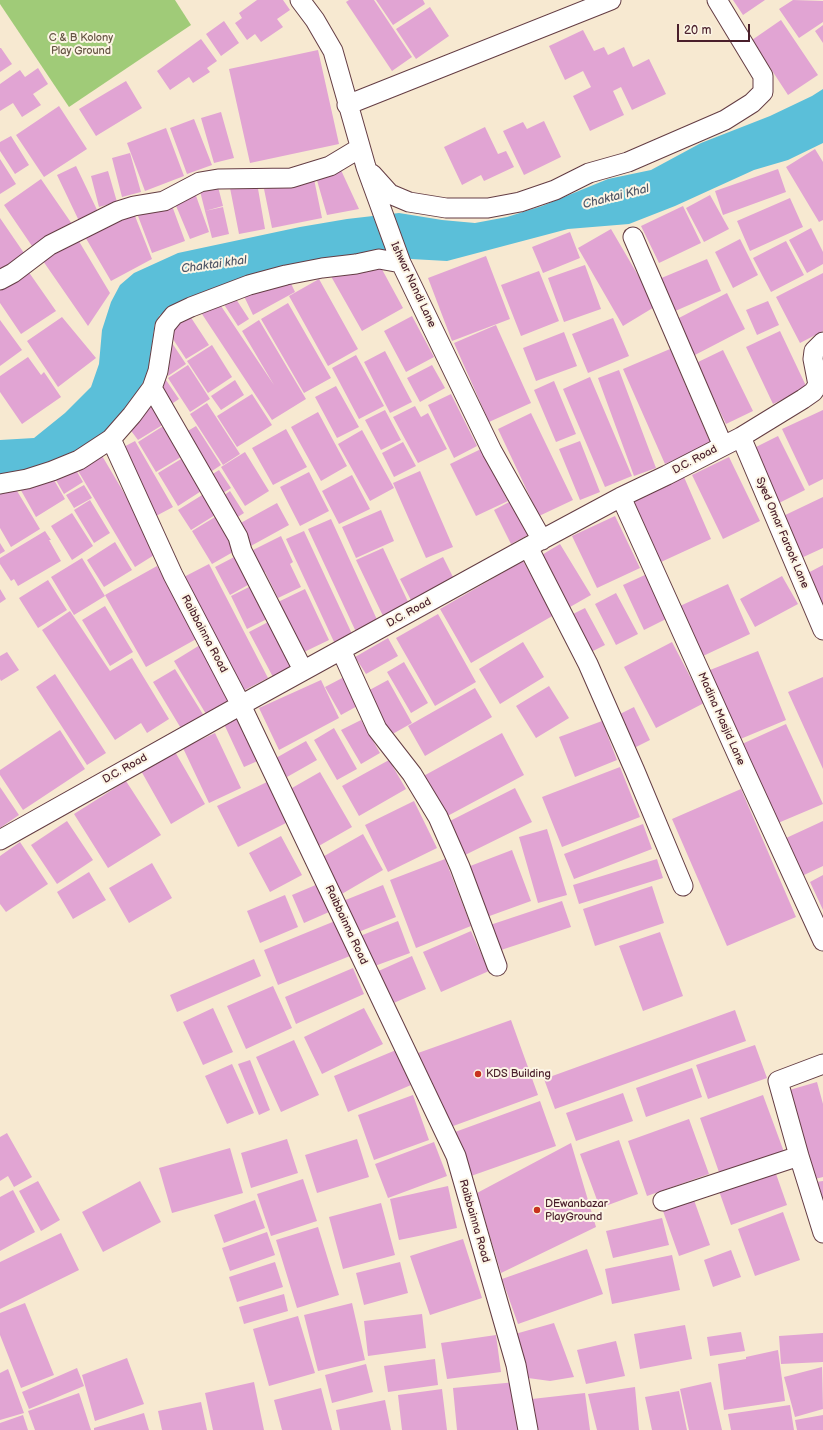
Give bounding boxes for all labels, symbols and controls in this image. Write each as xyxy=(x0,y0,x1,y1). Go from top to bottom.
scale bar xyxy=(679,16,752,42)
text: 20 m xyxy=(684,23,711,38)
park label: C & B Kolony Play Ground xyxy=(49,31,113,57)
water label: Chaktai Khal xyxy=(581,182,651,212)
street label: Ishwar Nandi Lane xyxy=(387,240,439,330)
water label: Chaktai khal xyxy=(180,253,248,277)
street label: D.C. Road xyxy=(670,443,720,477)
street label: Syed Omar Farook Lane xyxy=(753,475,811,591)
street label: Raibbainna Road xyxy=(178,593,230,675)
street label: D.C. Road xyxy=(384,595,434,631)
street label: Madina Masjid Lane xyxy=(695,670,747,768)
street label: D.C. Road xyxy=(100,751,150,787)
street label: Raibbainna Road xyxy=(322,883,370,967)
place label: KDS Building xyxy=(486,1067,551,1081)
marker: KDS Building xyxy=(473,1069,483,1079)
street label: Raibbainna Road xyxy=(456,1178,492,1264)
place label: DEwanbazar PlayGround xyxy=(545,1197,608,1223)
marker: DEwanbazar PlayGround xyxy=(532,1205,542,1215)

